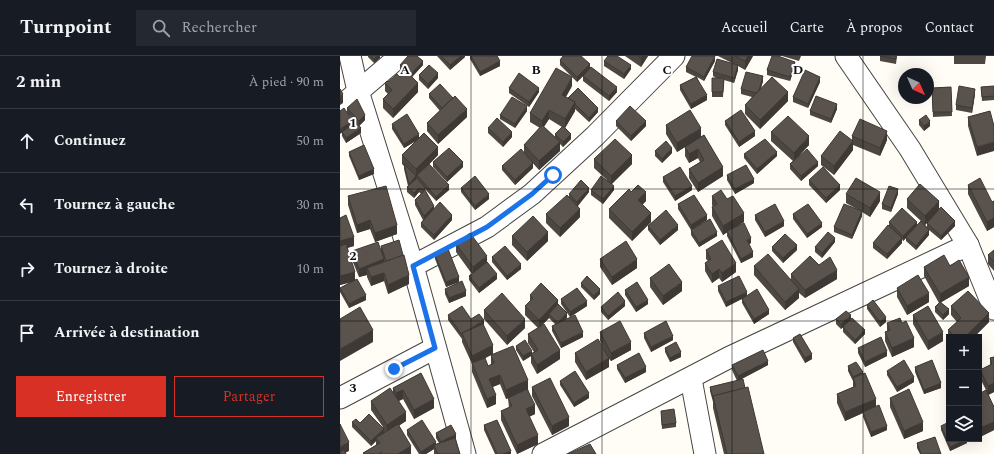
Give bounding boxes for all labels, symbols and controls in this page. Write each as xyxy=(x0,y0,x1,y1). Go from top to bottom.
search box xyxy=(136,10,416,46)
text: Turnpoint xyxy=(20,13,112,42)
text: Rechercher xyxy=(182,16,257,39)
icon: search xyxy=(150,17,172,39)
text: Accueil xyxy=(721,17,768,38)
text: Carte xyxy=(790,17,824,38)
text: À propos xyxy=(846,17,903,38)
text: Contact xyxy=(925,17,974,38)
text: A xyxy=(400,60,410,80)
text: B xyxy=(531,60,541,80)
text: C xyxy=(662,60,672,80)
text: D xyxy=(793,60,803,80)
north arrow xyxy=(898,68,934,104)
text: 2 min xyxy=(16,69,61,95)
text: À pied · 90 m xyxy=(249,72,324,92)
text: 1 xyxy=(349,113,357,133)
text: Continuez xyxy=(54,129,126,152)
icon: ahead xyxy=(16,130,38,152)
text: 50 m xyxy=(297,131,324,151)
route start xyxy=(544,166,562,184)
text: Tournez à gauche xyxy=(54,193,175,216)
icon: left xyxy=(16,194,38,216)
text: 30 m xyxy=(297,195,324,215)
text: 2 xyxy=(349,246,357,266)
text: Tournez à droite xyxy=(54,257,168,280)
icon: right xyxy=(16,258,38,280)
text: 10 m xyxy=(297,259,324,279)
text: Arrivée à destination xyxy=(54,321,200,344)
icon: arrive xyxy=(16,322,38,344)
map controls xyxy=(946,334,982,442)
button: + xyxy=(946,334,982,370)
route end xyxy=(385,360,403,378)
button: − xyxy=(946,370,982,406)
button: Enregistrer xyxy=(16,376,166,417)
button: Partager xyxy=(174,376,324,417)
text: 3 xyxy=(349,378,357,398)
button: layers xyxy=(946,406,982,442)

